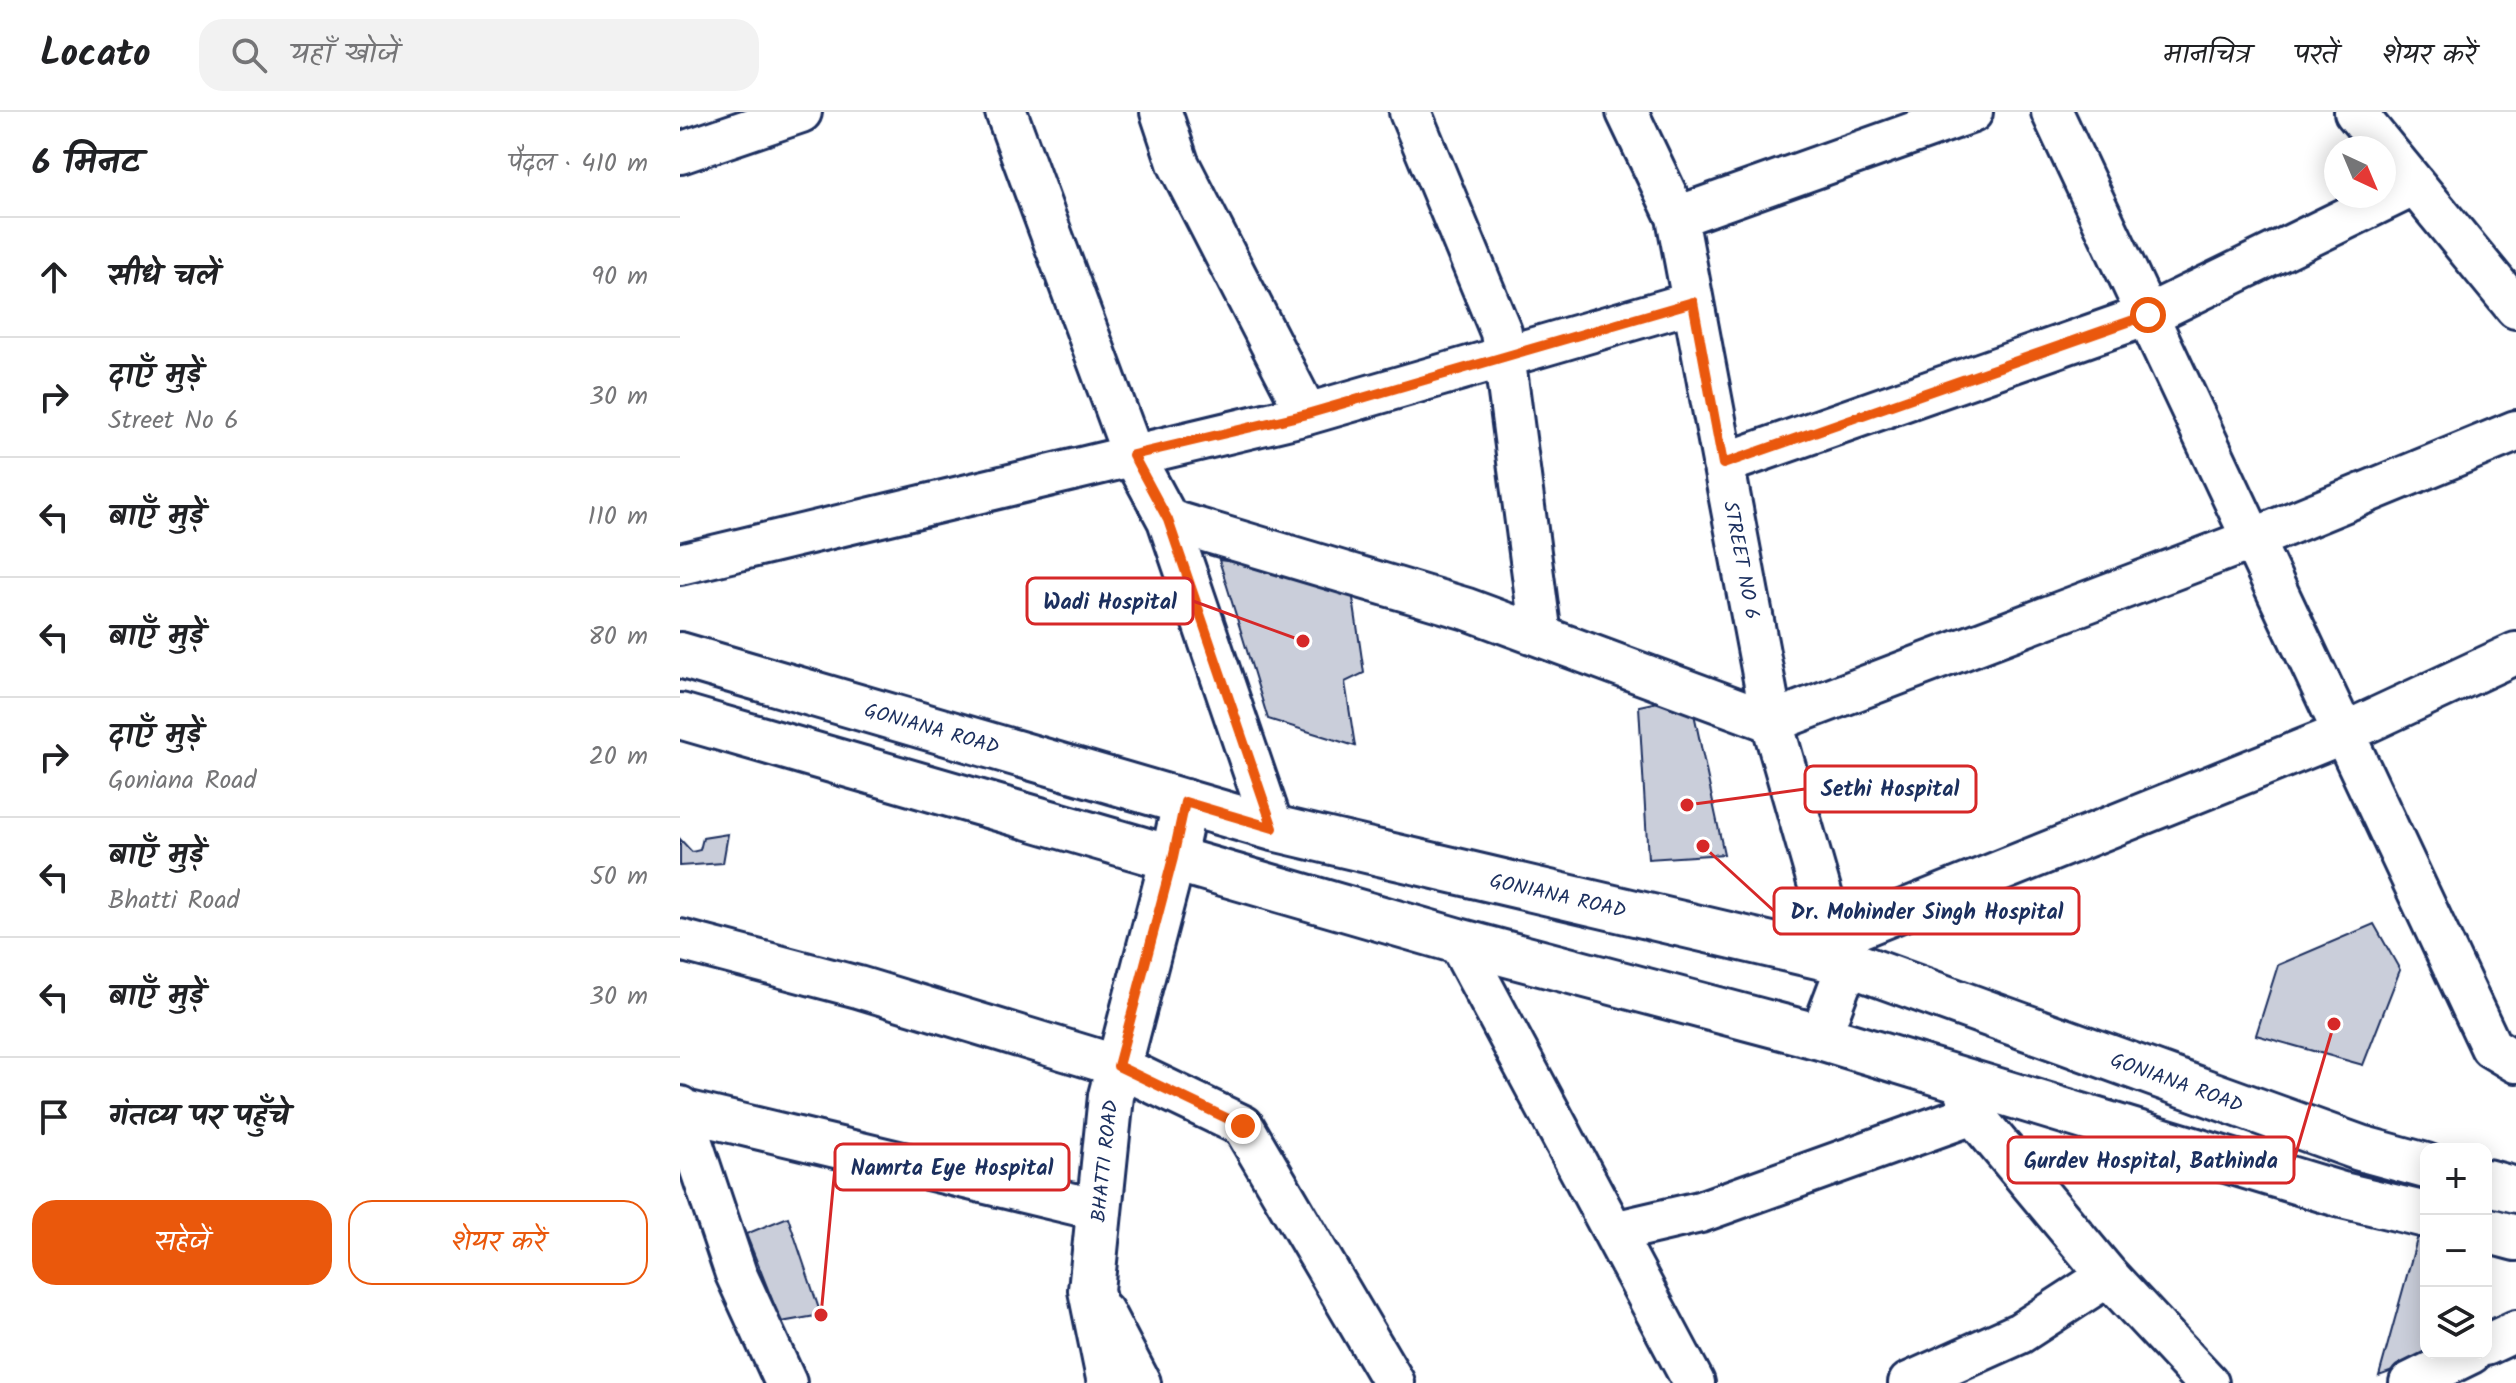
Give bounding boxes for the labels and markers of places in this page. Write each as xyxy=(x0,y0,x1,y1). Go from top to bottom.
callout: Wadi Hospital xyxy=(1027,578,1193,624)
callout: Sethi Hospital xyxy=(1805,766,1976,812)
callout: Dr. Mohinder Singh Hospital xyxy=(1774,888,2079,934)
callout: Gurdev Hospital, Bathinda xyxy=(2008,1137,2294,1183)
callout: Namrta Eye Hospital xyxy=(835,1144,1069,1190)

